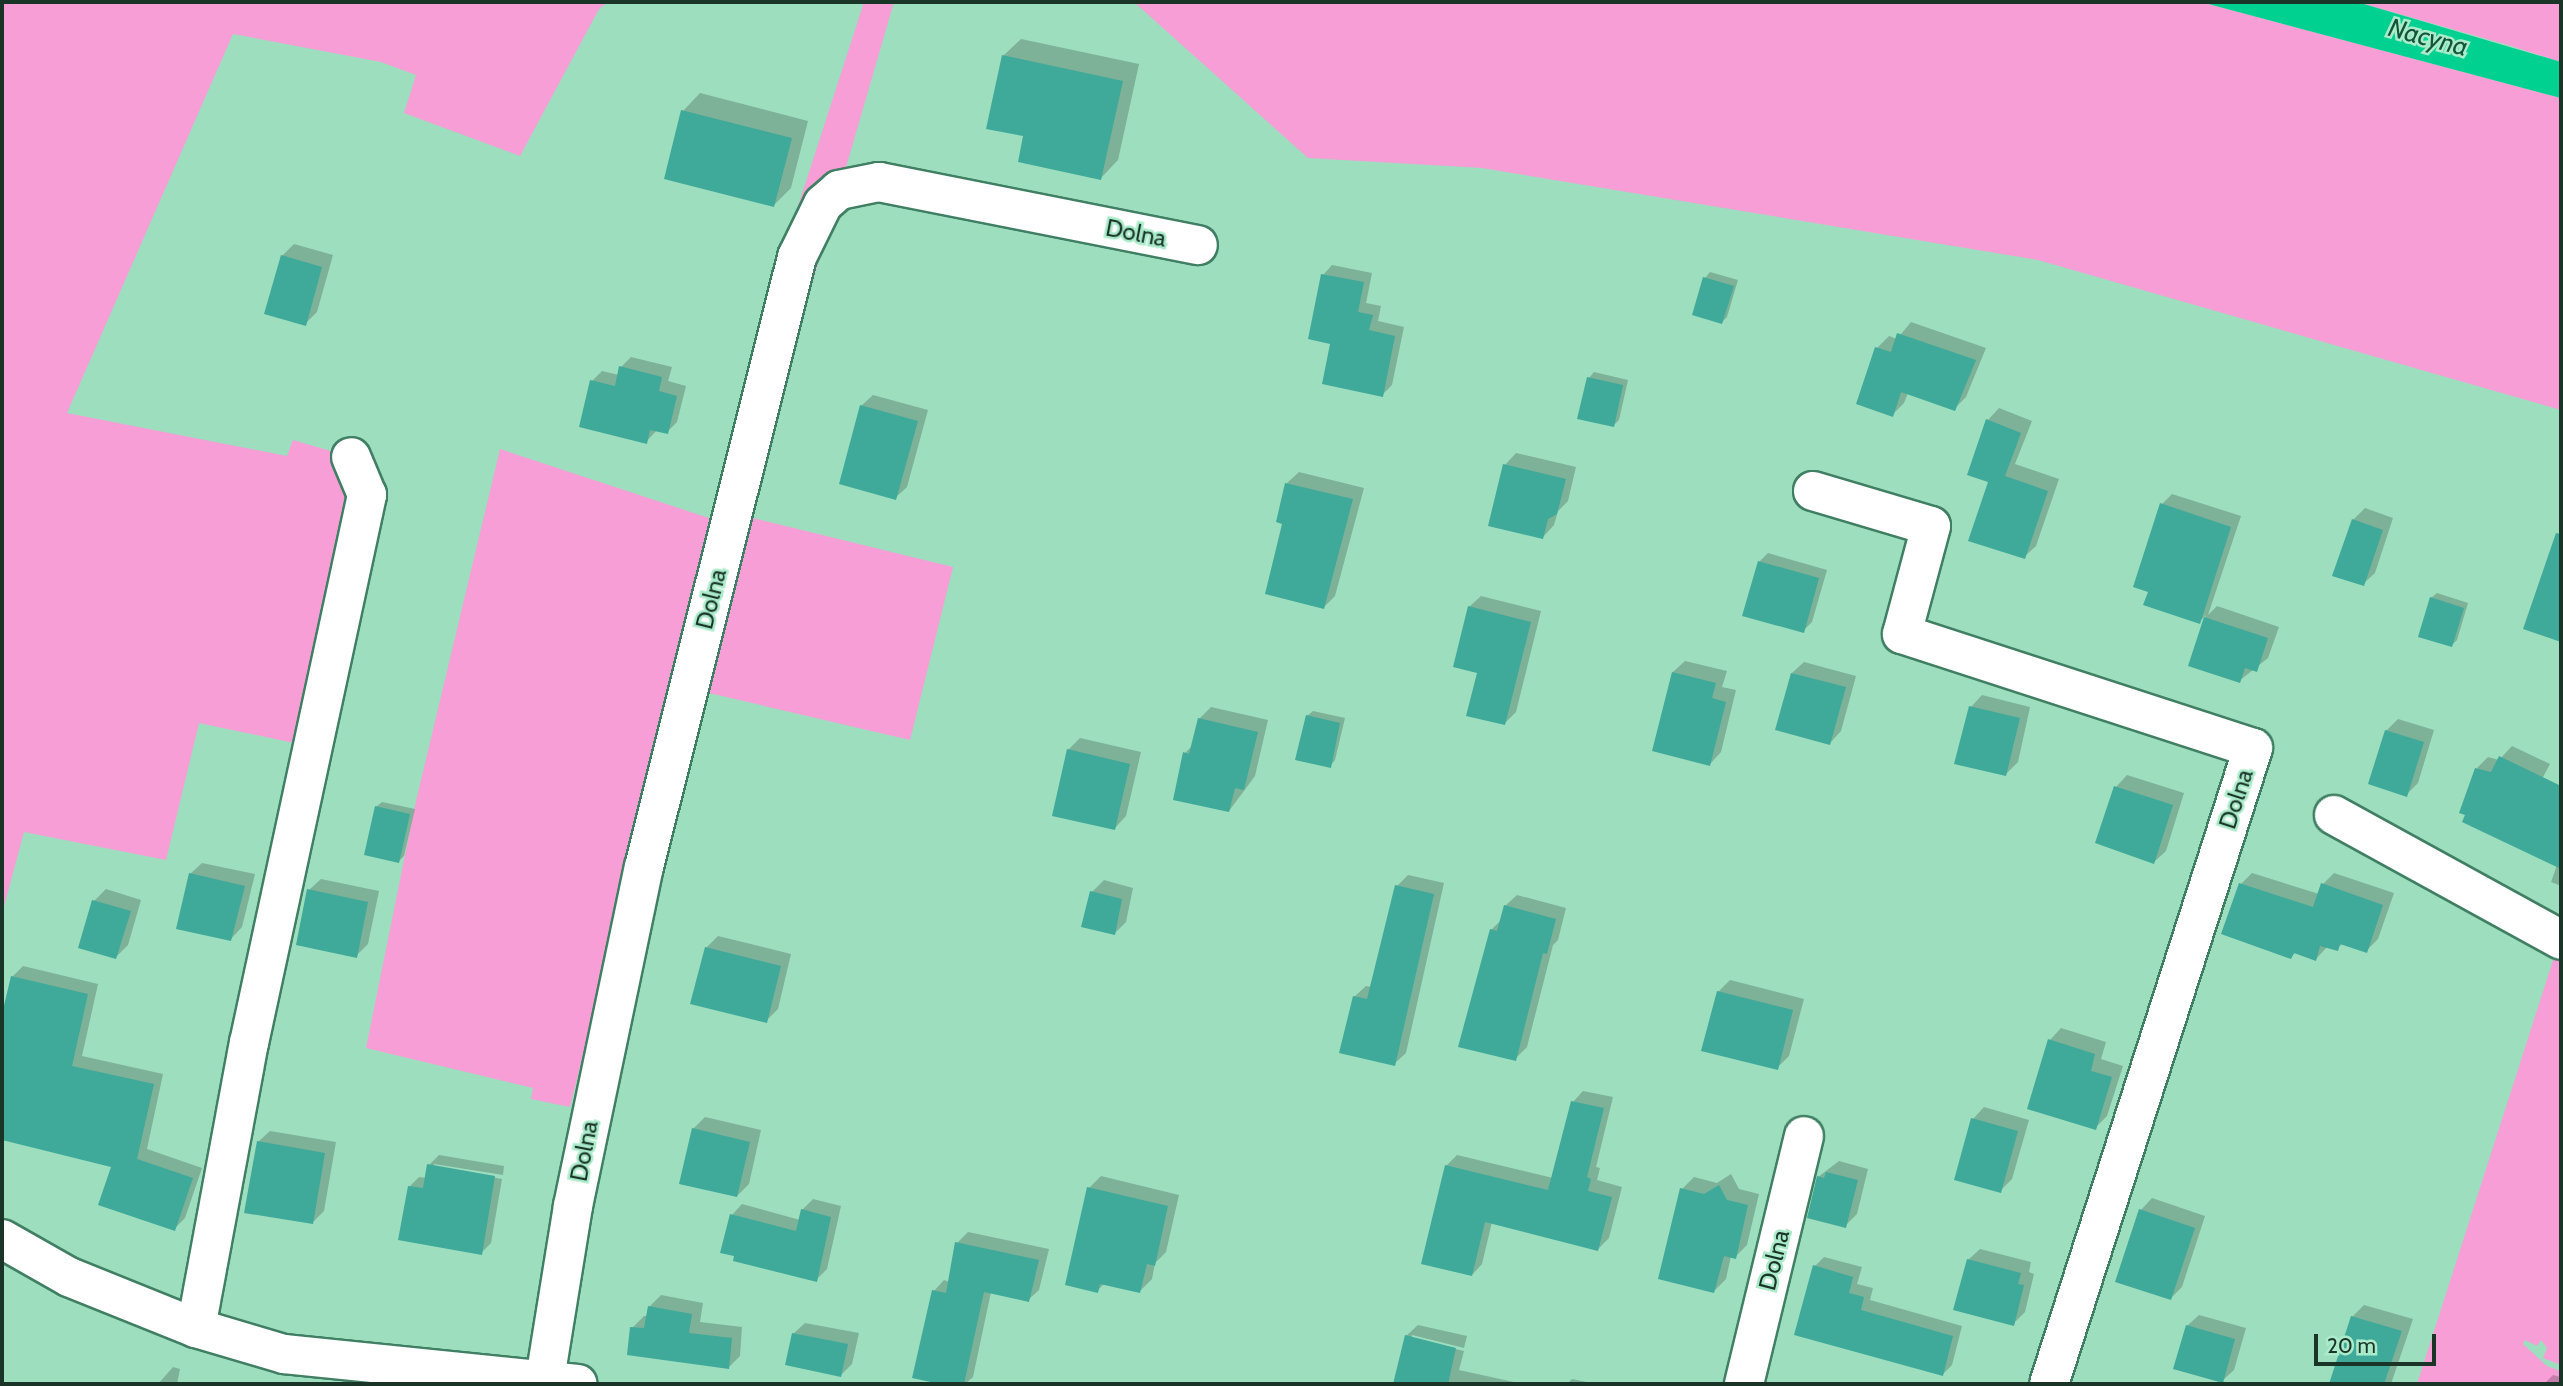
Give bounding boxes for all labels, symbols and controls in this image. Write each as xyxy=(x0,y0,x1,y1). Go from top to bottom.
water label: Nacyna xyxy=(2385,12,2471,64)
street label: Dolna xyxy=(1103,213,1169,253)
street label: Dolna xyxy=(690,566,732,632)
street label: Dolna xyxy=(2213,765,2259,833)
street label: Dolna xyxy=(564,1118,604,1184)
street label: Dolna xyxy=(1753,1227,1795,1293)
scale bar xyxy=(2318,1320,2440,1364)
text: 20 m xyxy=(2327,1333,2376,1358)

